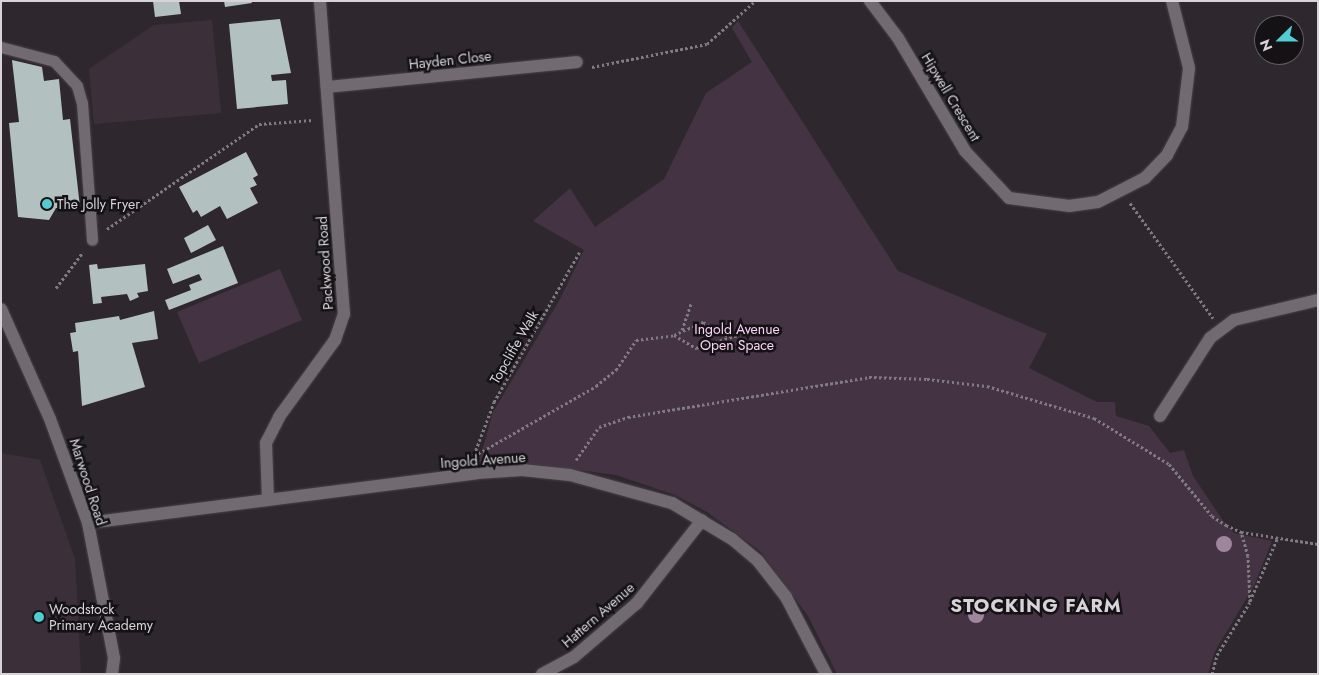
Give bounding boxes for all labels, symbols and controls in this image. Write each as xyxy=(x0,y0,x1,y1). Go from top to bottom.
north arrow xyxy=(1254,15,1304,65)
text: N xyxy=(1255,36,1277,54)
street label: Hayden Close xyxy=(408,47,492,73)
street label: Hipwell Crescent xyxy=(918,50,984,144)
place label: The Jolly Fryer xyxy=(57,196,140,212)
marker: The Jolly Fryer xyxy=(41,198,53,210)
street label: Packwood Road xyxy=(313,216,337,310)
street label: Topcliffe Walk xyxy=(486,307,542,387)
park label: Ingold Avenue Open Space xyxy=(694,321,780,354)
street label: Marwood Road xyxy=(66,436,110,528)
street label: Ingold Avenue xyxy=(440,449,526,471)
street label: Hattern Avenue xyxy=(558,579,638,651)
district label: STOCKING FARM xyxy=(949,595,1123,617)
place label: Woodstock Primary Academy xyxy=(49,601,153,634)
marker: Woodstock Primary Academy xyxy=(33,611,45,623)

